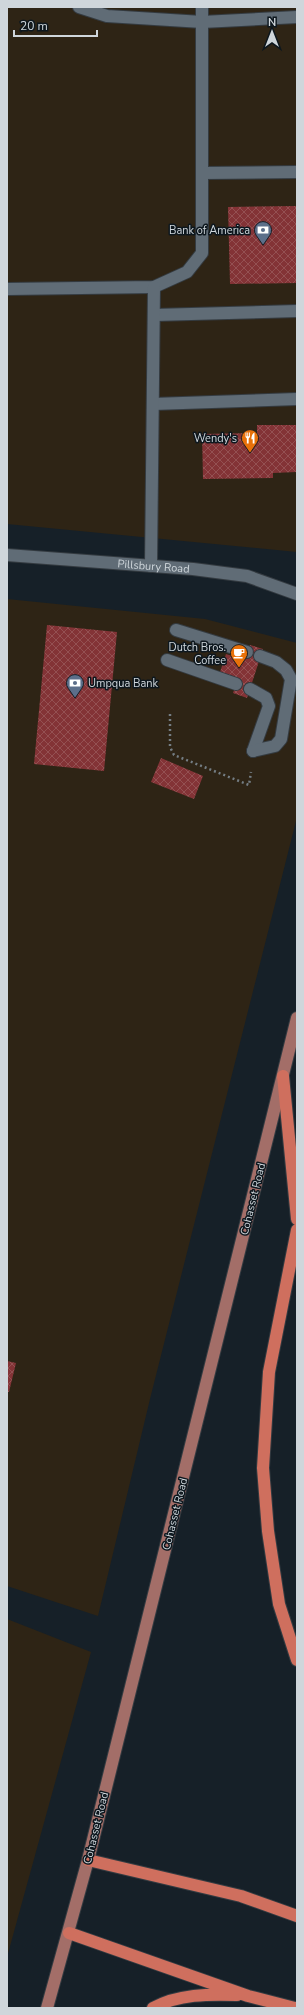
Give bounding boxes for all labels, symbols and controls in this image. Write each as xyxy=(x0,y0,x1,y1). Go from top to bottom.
scale bar xyxy=(14,12,97,38)
north arrow xyxy=(252,12,292,52)
text: N xyxy=(268,15,276,30)
text: 20 m xyxy=(20,18,48,34)
bank icon: Bank of America xyxy=(253,220,273,245)
place label: Bank of America xyxy=(169,223,250,238)
restaurant icon: Wendy's xyxy=(240,428,260,453)
place label: Wendy's xyxy=(194,431,237,446)
street label: Pillsbury Road xyxy=(117,556,190,576)
place label: Dutch Bros. Coffee xyxy=(169,640,226,668)
cafe icon: Dutch Bros. Coffee xyxy=(229,643,249,668)
bank icon: Umpqua Bank xyxy=(65,673,85,698)
place label: Umpqua Bank xyxy=(88,676,159,691)
street label: Cohasset Road xyxy=(237,1161,269,1237)
street label: Cohasset Road xyxy=(159,1476,191,1552)
street label: Cohasset Road xyxy=(80,1790,112,1866)

